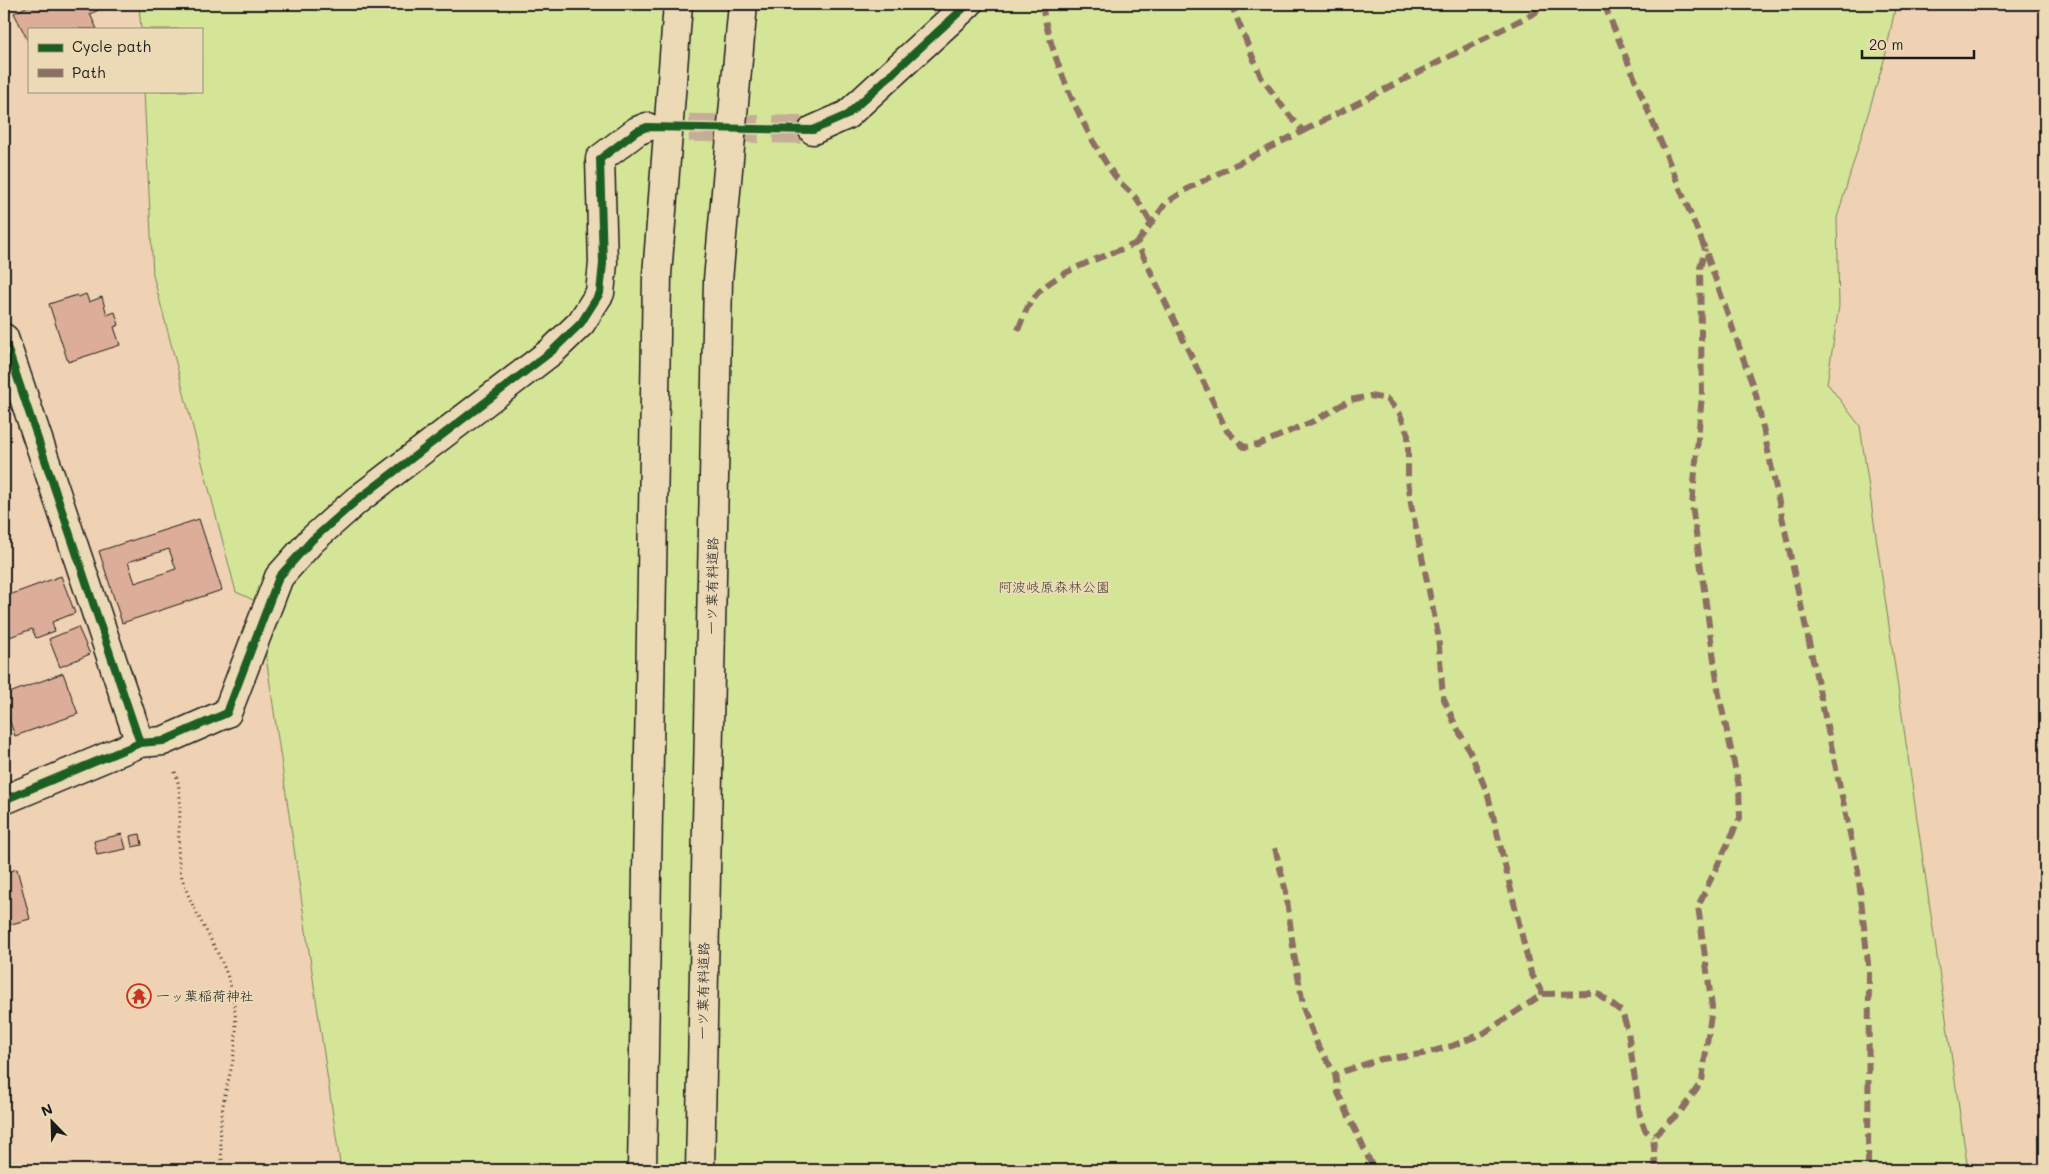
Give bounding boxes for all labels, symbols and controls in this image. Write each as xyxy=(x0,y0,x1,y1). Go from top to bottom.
legend xyxy=(28,28,202,92)
scale bar xyxy=(1862,28,1974,60)
text: 20 m xyxy=(1869,34,1903,54)
text: Cycle path xyxy=(72,36,151,56)
text: Path xyxy=(72,62,106,82)
street label: 一ツ葉有料道路 xyxy=(701,537,722,635)
park label: 阿波岐原森林公園 xyxy=(998,577,1110,596)
street label: 一ツ葉有料道路 xyxy=(692,942,713,1040)
temple icon: 一ッ葉稲荷神社 xyxy=(126,983,152,1009)
place label: 一ッ葉稲荷神社 xyxy=(156,986,254,1005)
north arrow xyxy=(28,1096,78,1146)
text: N xyxy=(38,1099,55,1120)

